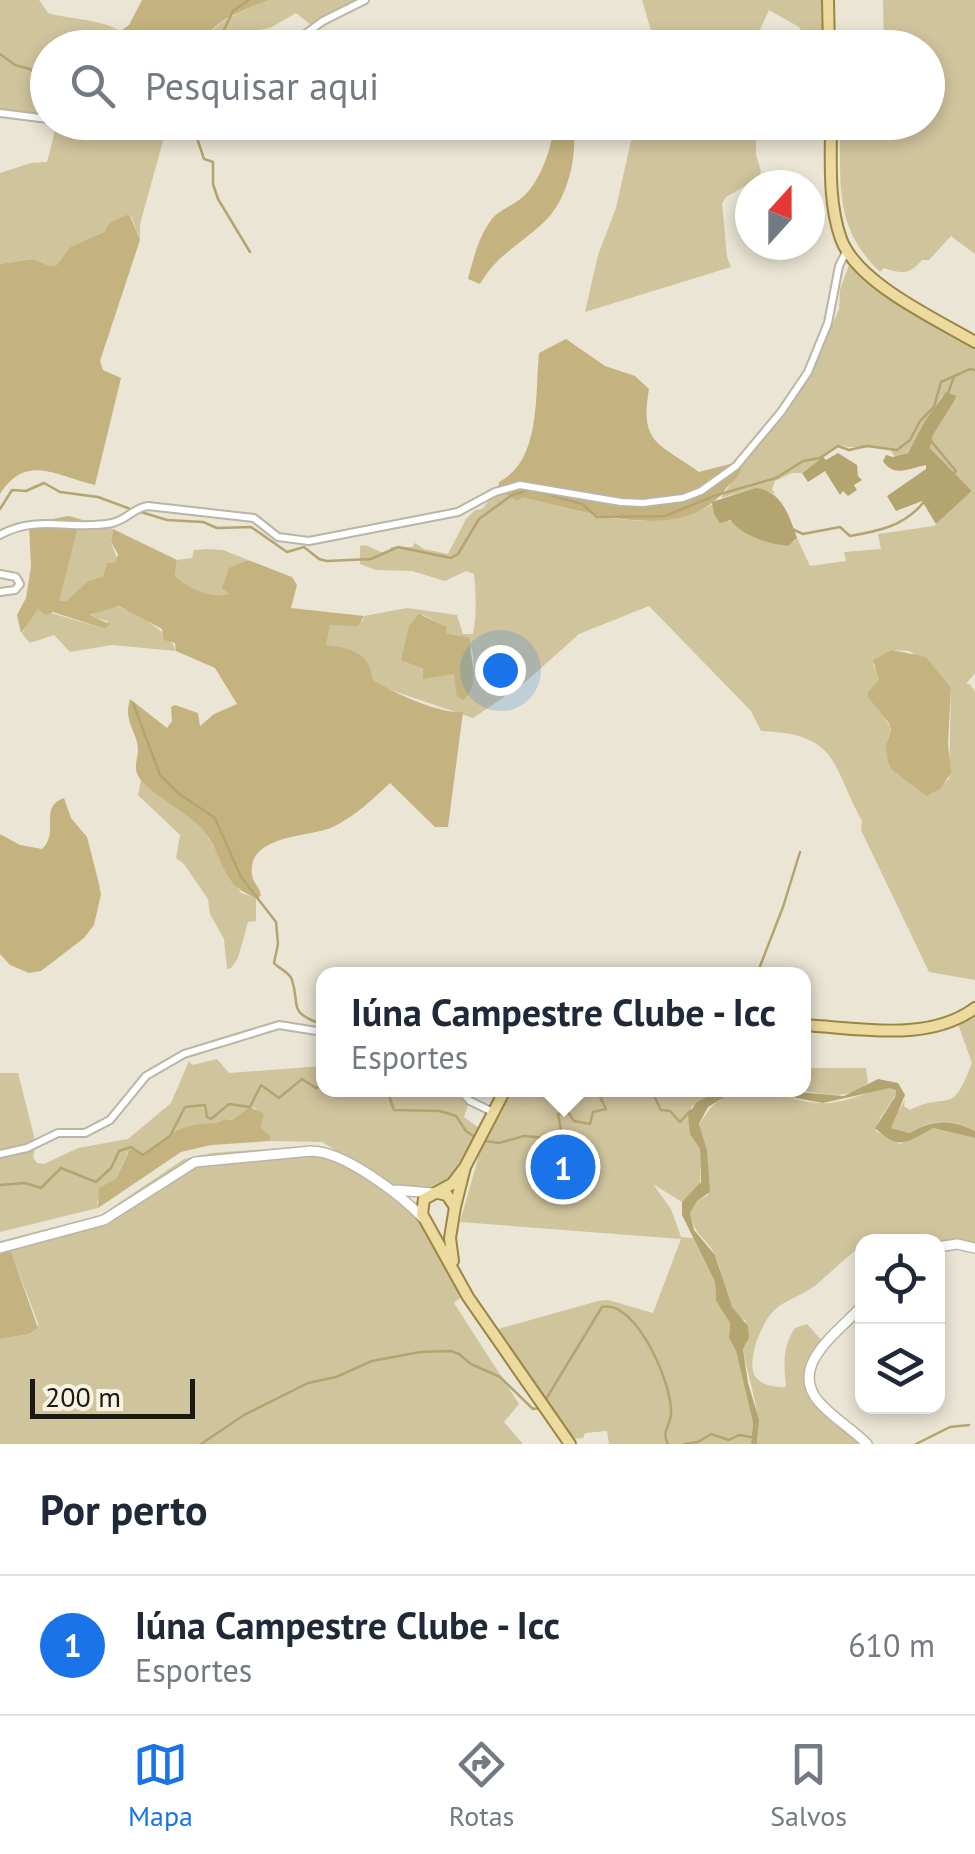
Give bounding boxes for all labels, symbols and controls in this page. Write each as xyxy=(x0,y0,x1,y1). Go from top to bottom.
search box xyxy=(30,30,945,140)
icon: search xyxy=(65,58,120,113)
text: Pesquisar aqui xyxy=(145,61,379,110)
north arrow xyxy=(735,170,825,260)
your location xyxy=(475,645,526,696)
popup xyxy=(316,967,811,1097)
text: Iúna Campestre Clube - Icc xyxy=(351,987,776,1036)
text: Esportes xyxy=(351,1036,468,1078)
pin: 1 xyxy=(530,1130,596,1204)
map controls xyxy=(855,1234,945,1414)
button: locate xyxy=(855,1234,945,1324)
button: layers xyxy=(855,1324,945,1414)
scale bar xyxy=(30,1374,195,1418)
text: 200 m xyxy=(45,1378,121,1415)
text: Por perto xyxy=(40,1482,207,1537)
text: Iúna Campestre Clube - Icc xyxy=(135,1600,560,1649)
text: 1 xyxy=(63,1624,82,1666)
text: 610 m xyxy=(848,1624,935,1666)
text: Esportes xyxy=(135,1649,252,1691)
tab: Mapa xyxy=(128,1737,193,1834)
tab: Rotas xyxy=(449,1737,514,1834)
tab: Salvos xyxy=(770,1737,847,1834)

